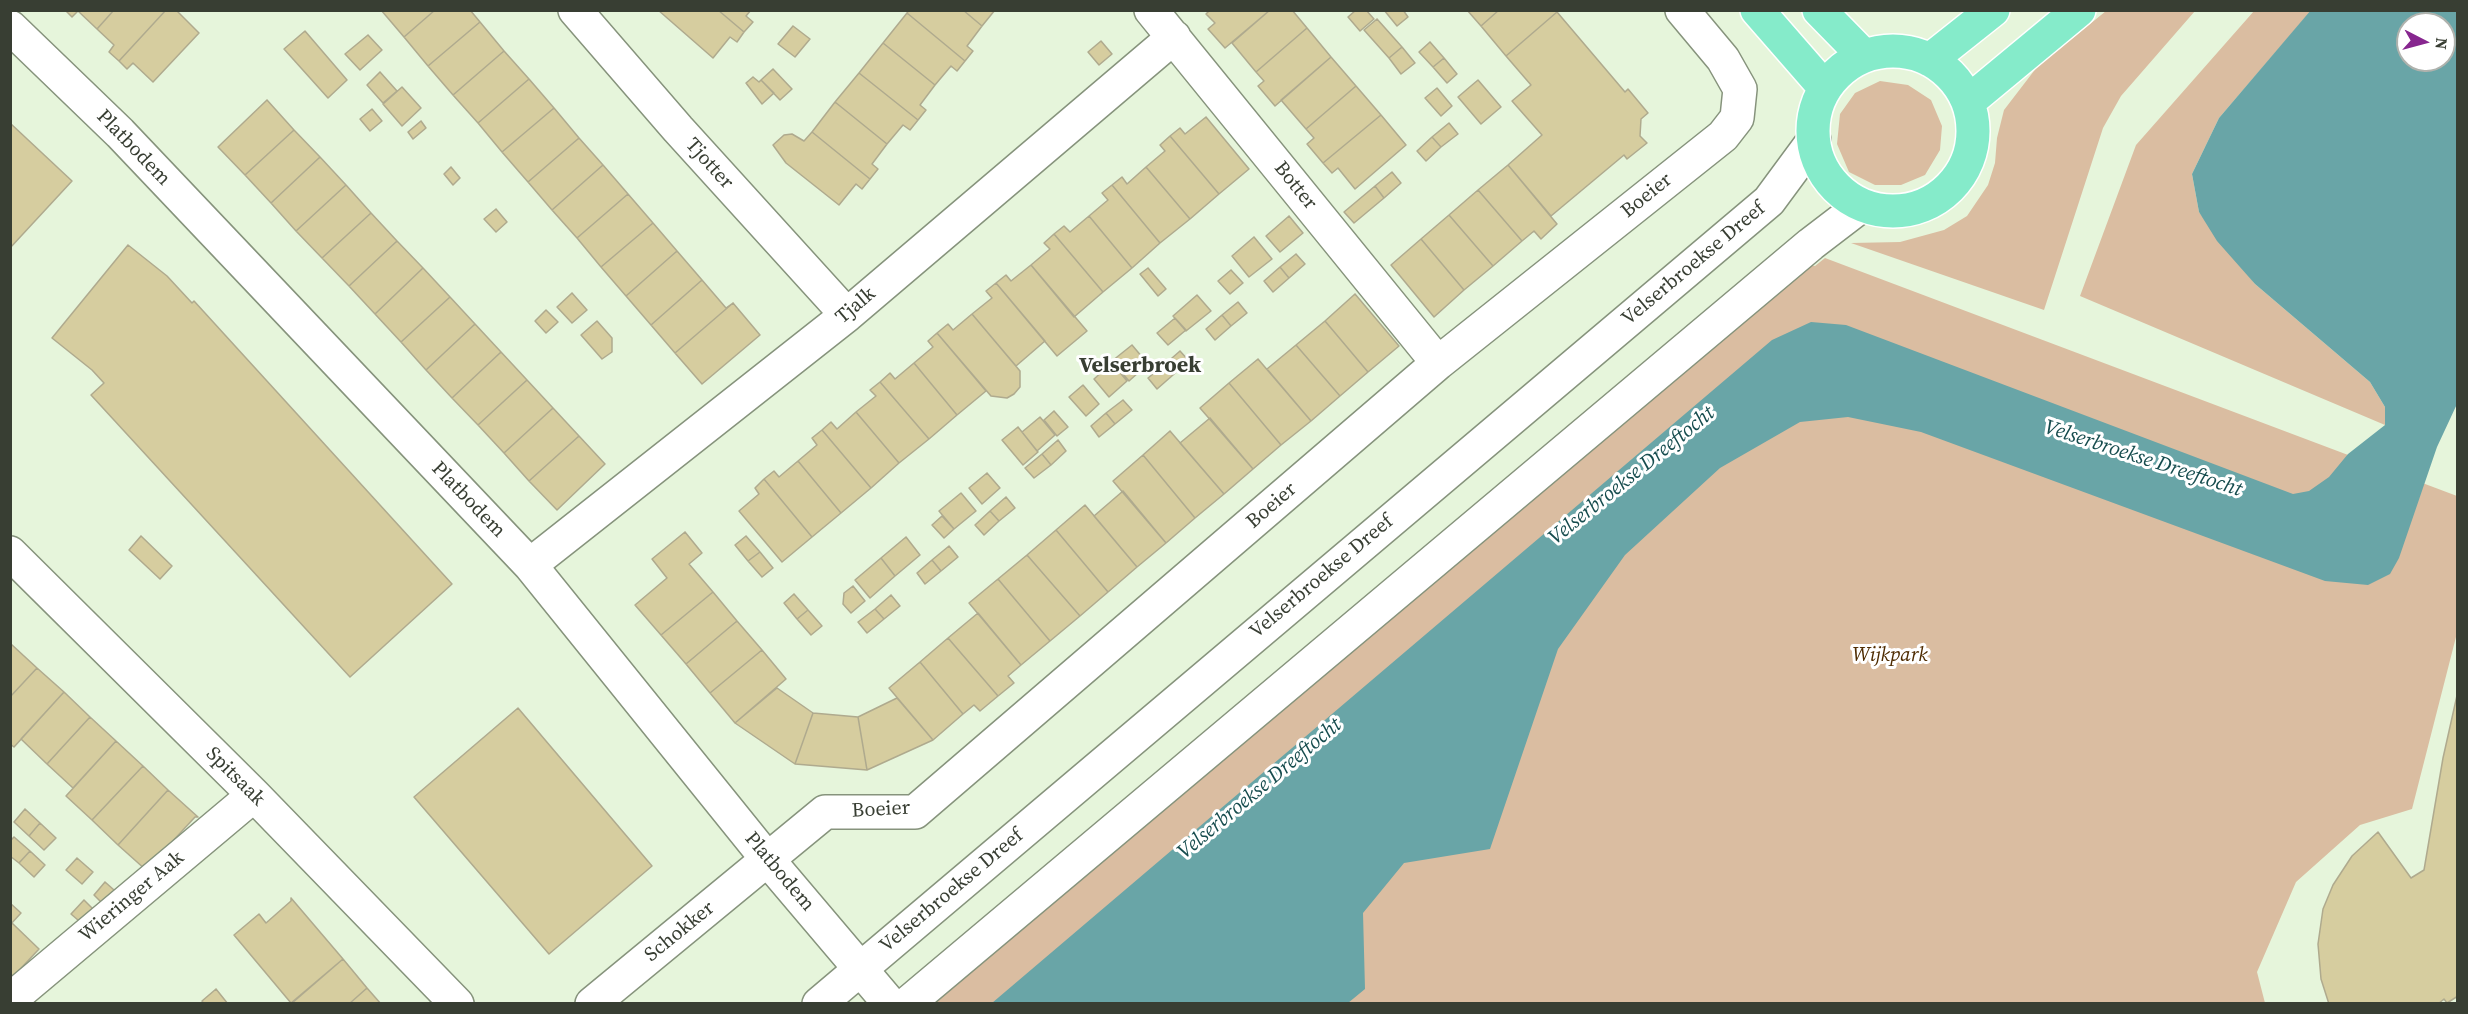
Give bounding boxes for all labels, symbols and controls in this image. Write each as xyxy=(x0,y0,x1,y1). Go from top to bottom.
north arrow xyxy=(2396,12,2456,72)
text: N xyxy=(2430,37,2453,51)
street label: Platbodem xyxy=(91,105,175,191)
street label: Tjotter xyxy=(680,134,738,194)
street label: Botter xyxy=(1268,157,1322,215)
street label: Boeier xyxy=(1617,168,1677,224)
street label: Velserbroekse Dreef xyxy=(1617,197,1771,331)
street label: Tjalk xyxy=(831,282,881,330)
district label: Velserbroek xyxy=(1079,353,1201,379)
water label: Velserbroekse Dreeftocht xyxy=(1544,401,1720,551)
water label: Velserbroekse Dreeftocht xyxy=(2041,415,2245,503)
street label: Platbodem xyxy=(426,457,510,543)
street label: Boeier xyxy=(1242,478,1302,534)
street label: Velserbroekse Dreef xyxy=(1245,510,1399,644)
park label: Wijkpark xyxy=(1852,644,1928,668)
water label: Velserbroekse Dreeftocht xyxy=(1173,713,1347,865)
street label: Spitsaak xyxy=(200,742,270,812)
street label: Boeier xyxy=(851,796,911,824)
street label: Velserbroekse Dreef xyxy=(875,824,1029,958)
street label: Platbodem xyxy=(739,827,819,917)
street label: Wieringer Aak xyxy=(75,846,189,948)
street label: Schokker xyxy=(640,897,720,967)

